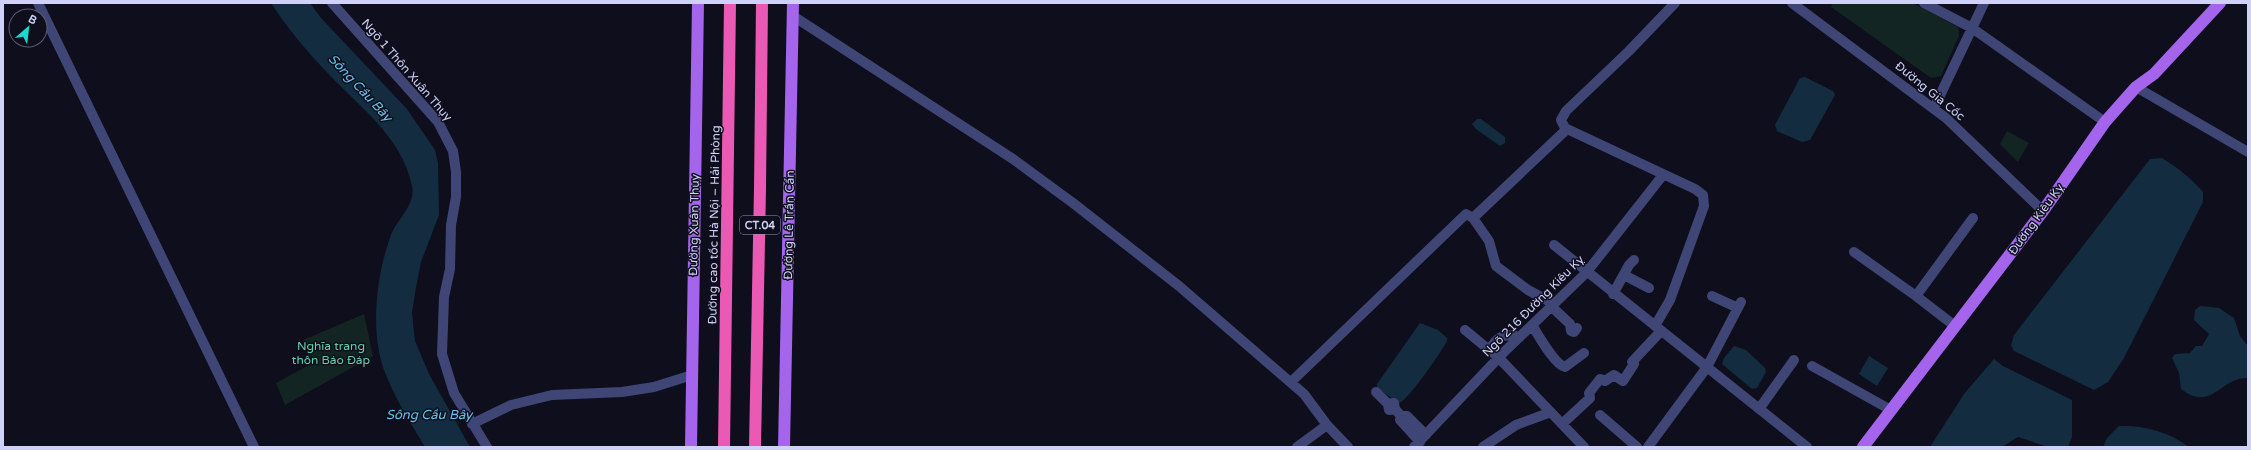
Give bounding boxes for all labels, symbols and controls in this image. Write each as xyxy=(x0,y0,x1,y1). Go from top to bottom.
north arrow xyxy=(8,8,48,48)
text: B xyxy=(26,12,39,27)
street label: Ngõ 1 Thôn Xuân Thụy xyxy=(359,16,456,124)
water label: Sông Cầu Bây xyxy=(325,51,397,126)
street label: Đường Gia Cốc xyxy=(1892,59,1968,123)
street label: Đường cao tốc Hà Nội – Hải Phòng xyxy=(705,125,723,325)
street label: Đường Lê Trần Cẩn xyxy=(781,170,797,280)
street label: Đường Xuân Thụy xyxy=(686,173,702,276)
street label: Đường Kiêu Kỵ xyxy=(2006,180,2067,257)
road number: CT.04 xyxy=(740,216,780,234)
street label: Ngõ 216 Đường Kiêu Kỵ xyxy=(1479,252,1587,360)
park label: Nghĩa trang thôn Báo Đáp xyxy=(292,339,370,367)
water label: Sông Cầu Bây xyxy=(386,407,474,423)

